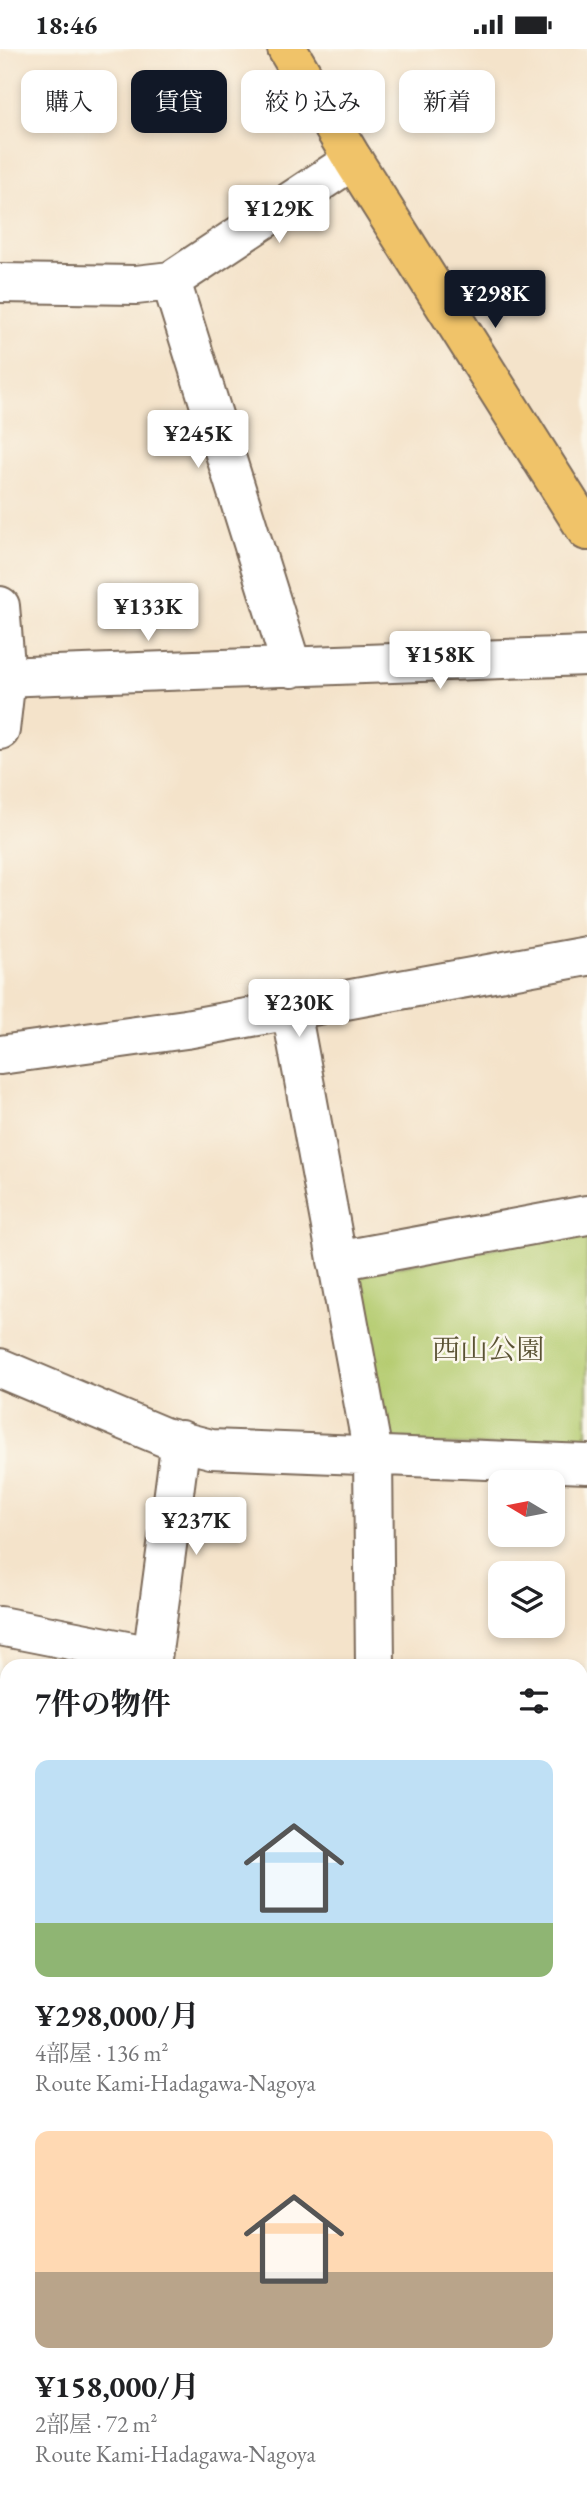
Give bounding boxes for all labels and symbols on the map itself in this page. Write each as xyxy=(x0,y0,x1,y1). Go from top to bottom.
pin: ¥129K xyxy=(230,185,328,245)
pin: ¥298K xyxy=(446,271,544,330)
pin: ¥245K xyxy=(149,411,247,470)
pin: ¥133K xyxy=(99,583,197,643)
pin: ¥158K xyxy=(391,631,489,691)
pin: ¥230K xyxy=(250,979,348,1039)
park label: 西山公園 xyxy=(432,1331,544,1367)
north arrow xyxy=(488,1470,565,1547)
pin: ¥237K xyxy=(147,1497,245,1557)

